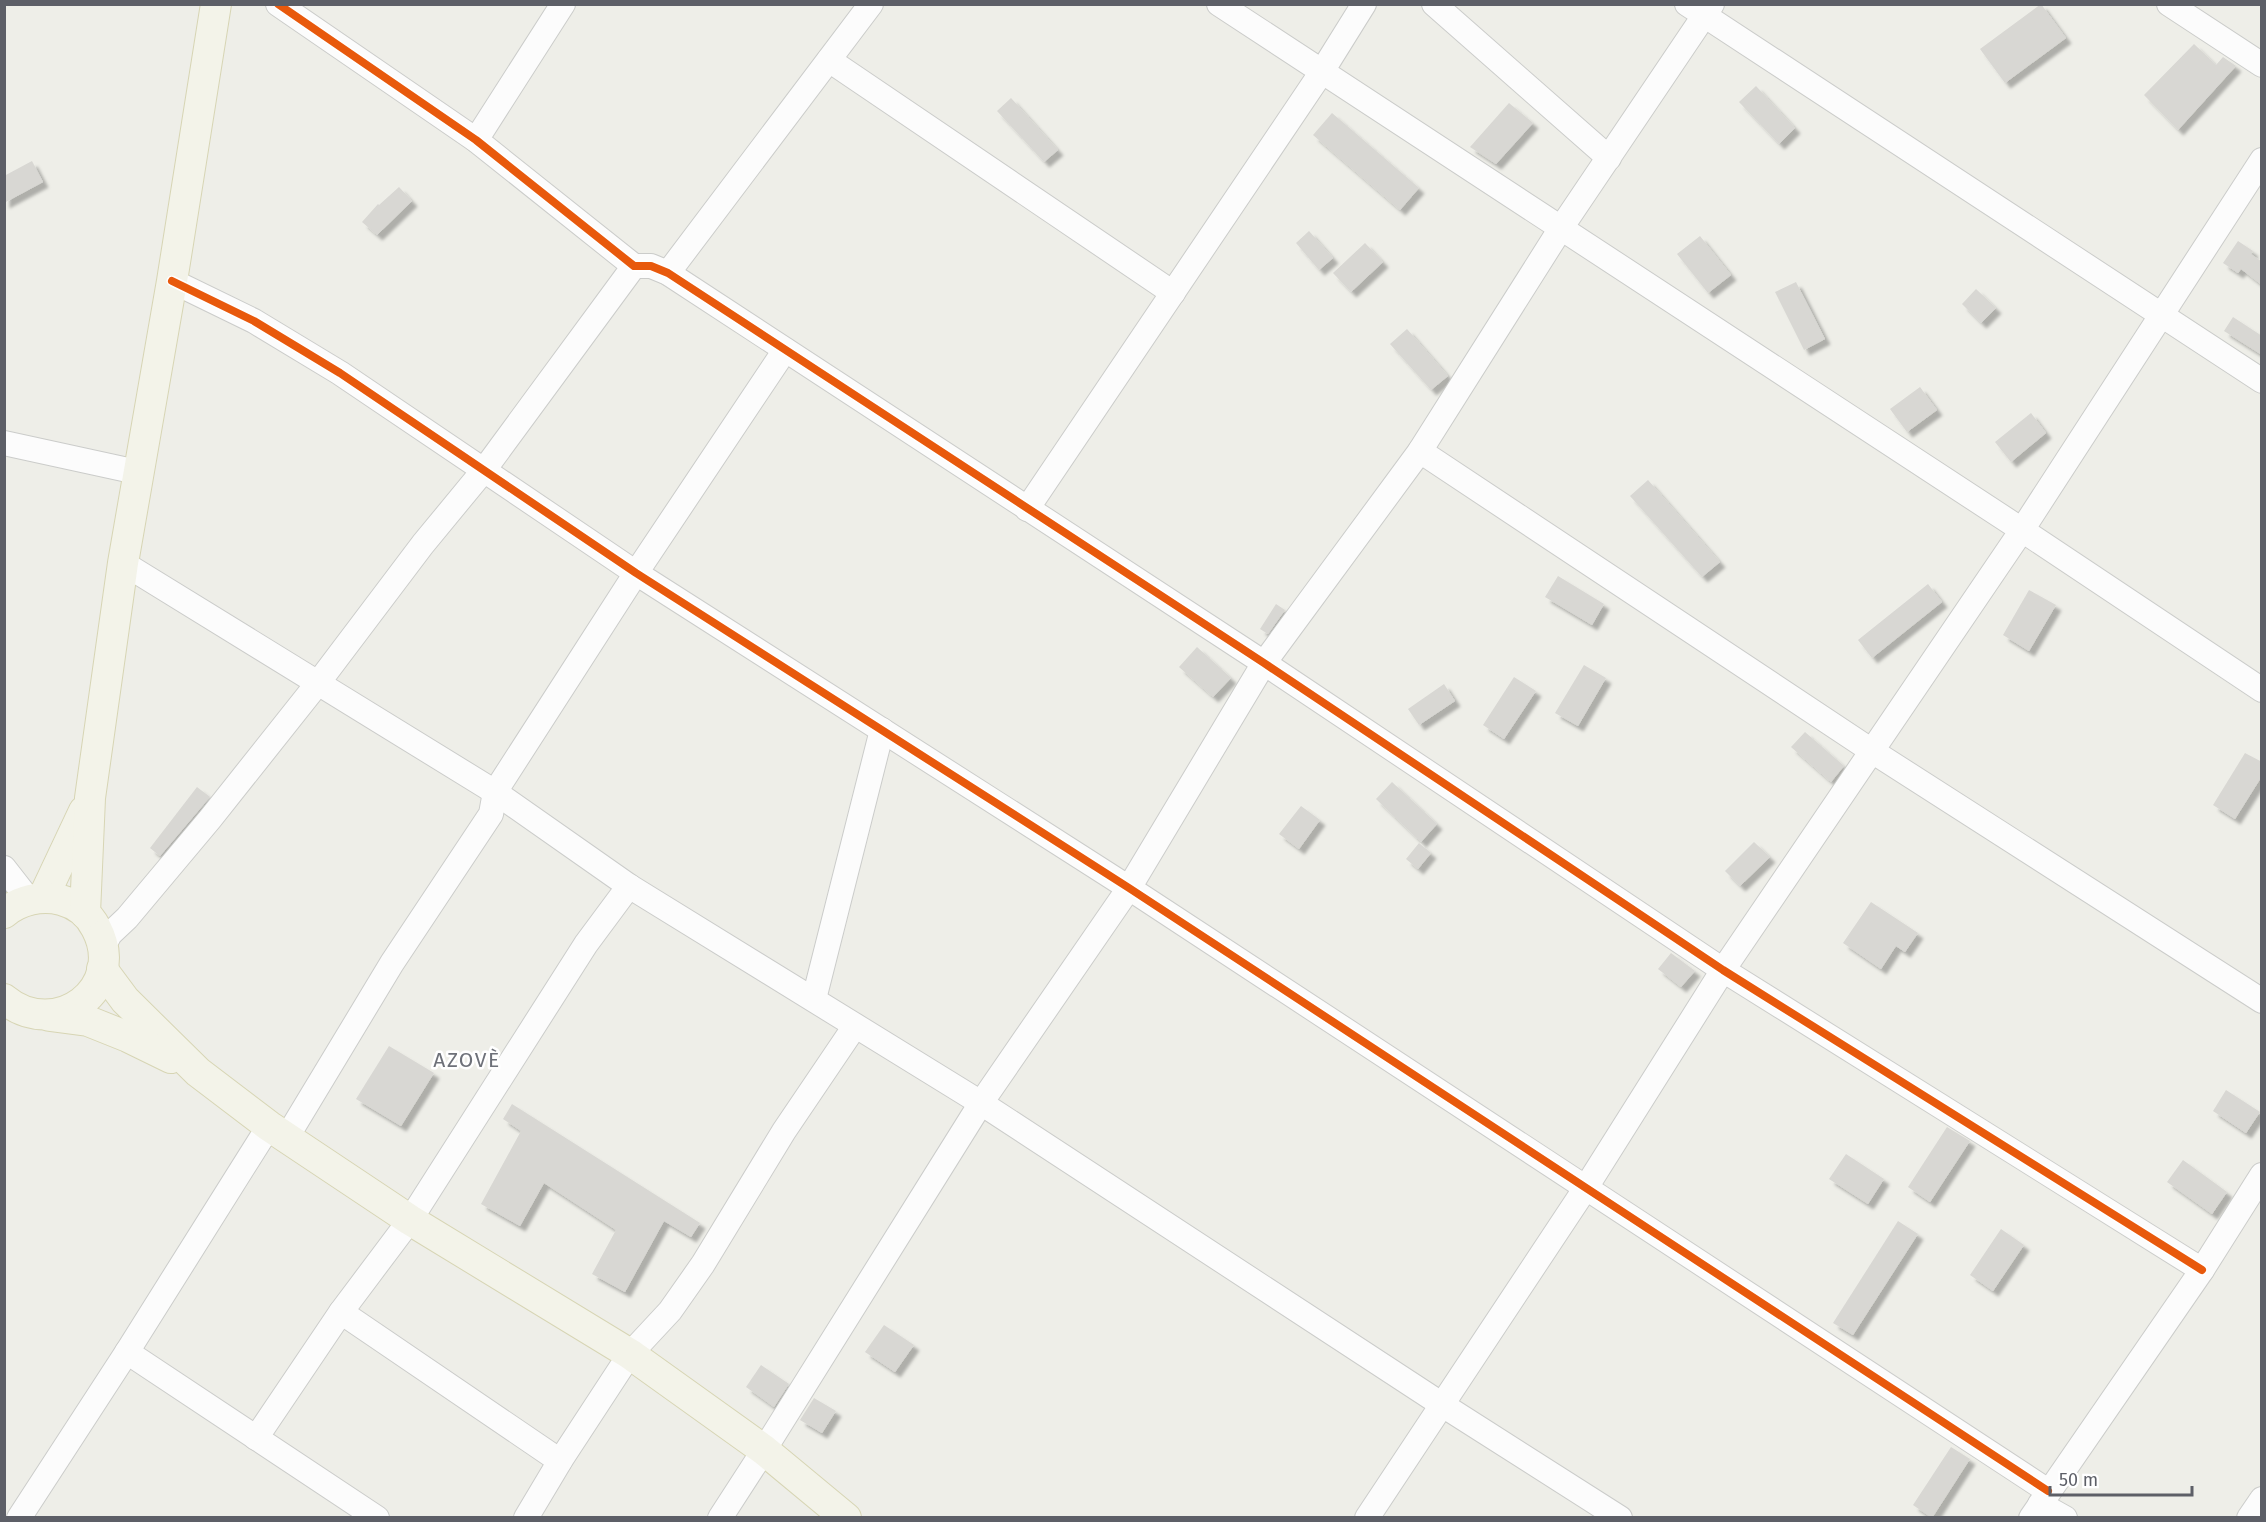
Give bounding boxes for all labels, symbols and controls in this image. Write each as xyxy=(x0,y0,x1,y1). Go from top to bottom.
district label: AZOVÈ xyxy=(433,1047,501,1073)
scale bar xyxy=(2050,1459,2192,1497)
text: 50 m xyxy=(2059,1469,2098,1491)

